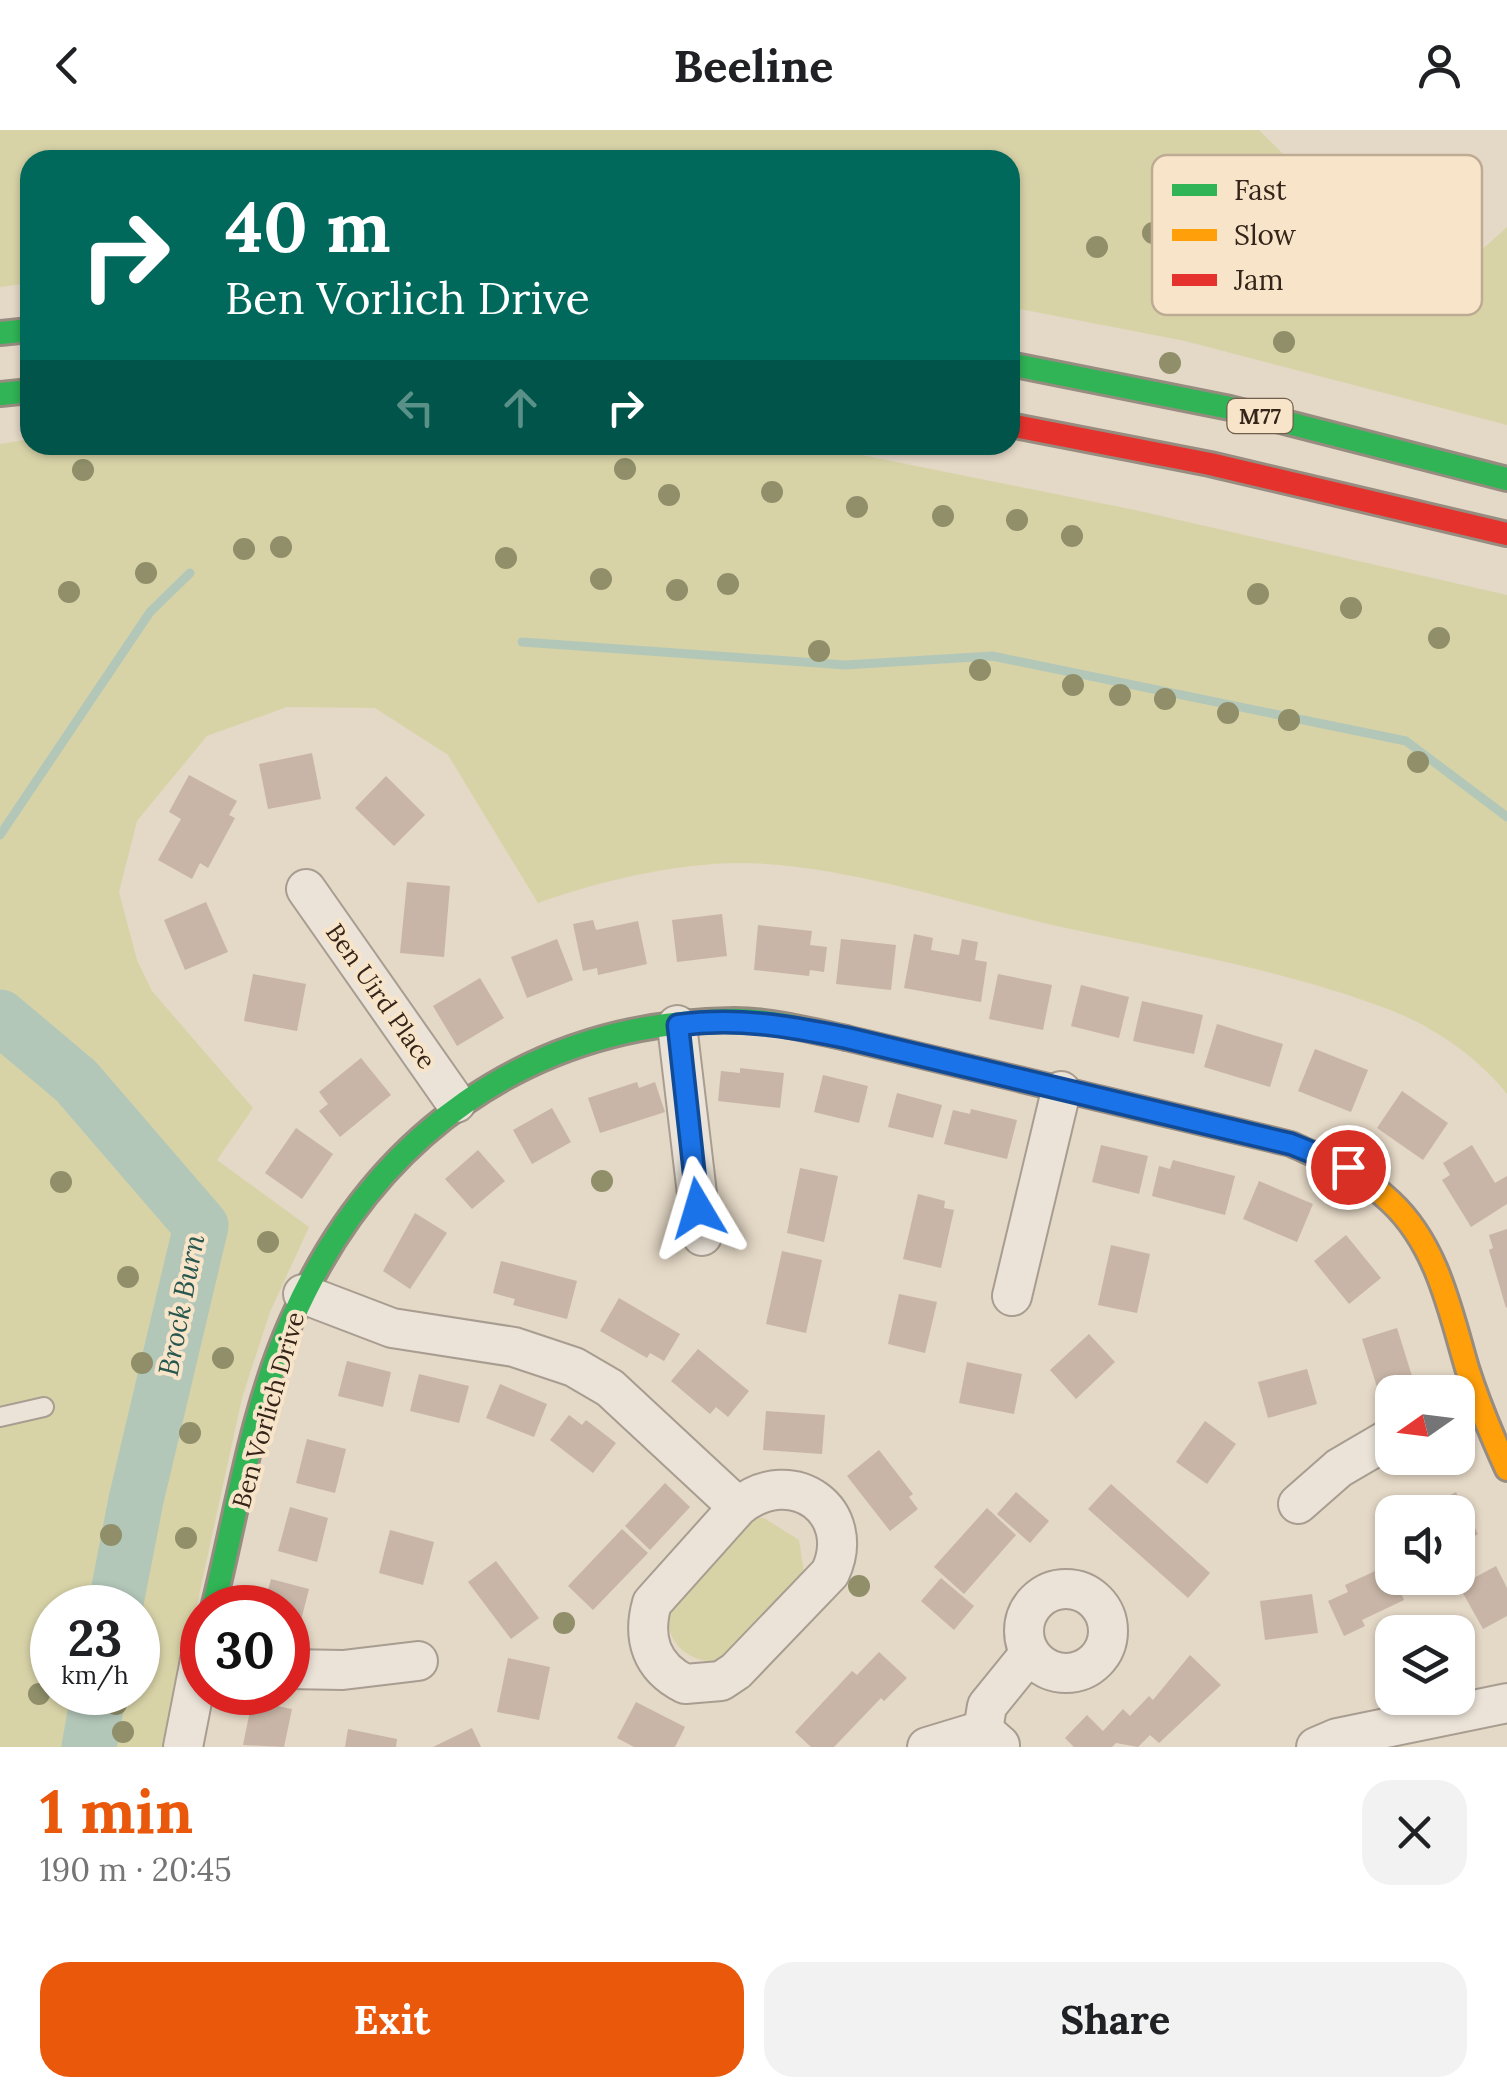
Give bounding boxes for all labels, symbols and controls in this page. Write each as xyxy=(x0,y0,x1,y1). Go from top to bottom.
text: Beeline xyxy=(674,37,833,94)
icon: back xyxy=(40,38,95,93)
icon: person xyxy=(1412,38,1467,93)
legend xyxy=(1152,155,1482,315)
text: Fast xyxy=(1234,172,1287,208)
text: 40 m xyxy=(225,182,391,271)
icon: right xyxy=(60,190,190,320)
text: Slow xyxy=(1234,217,1297,253)
text: Jam xyxy=(1233,262,1284,298)
text: Ben Vorlich Drive xyxy=(225,269,590,326)
icon: left xyxy=(388,380,443,435)
icon: ahead xyxy=(493,380,548,435)
icon: right xyxy=(598,380,653,435)
road number: M77 xyxy=(1228,399,1292,433)
street label: Ben Uird Place xyxy=(319,917,443,1075)
pin xyxy=(1306,1125,1391,1210)
icon: arrive xyxy=(1321,1140,1376,1195)
position arrow xyxy=(646,1156,750,1260)
water label: Brock Burn xyxy=(150,1231,212,1379)
street label: Ben Vorlich Drive xyxy=(225,1308,311,1512)
north arrow xyxy=(1375,1375,1475,1475)
map controls xyxy=(1375,1375,1475,1715)
button: sound xyxy=(1375,1495,1475,1595)
speed limit sign: 30 xyxy=(180,1585,310,1715)
text: 23 xyxy=(68,1606,122,1670)
button: layers xyxy=(1375,1615,1475,1715)
text: km/h xyxy=(61,1659,129,1691)
text: 1 min xyxy=(40,1773,193,1849)
button: close xyxy=(1362,1780,1467,1885)
text: 190 m · 20:45 xyxy=(40,1849,232,1890)
button: Exit xyxy=(40,1962,744,2077)
button: Share xyxy=(764,1962,1467,2077)

